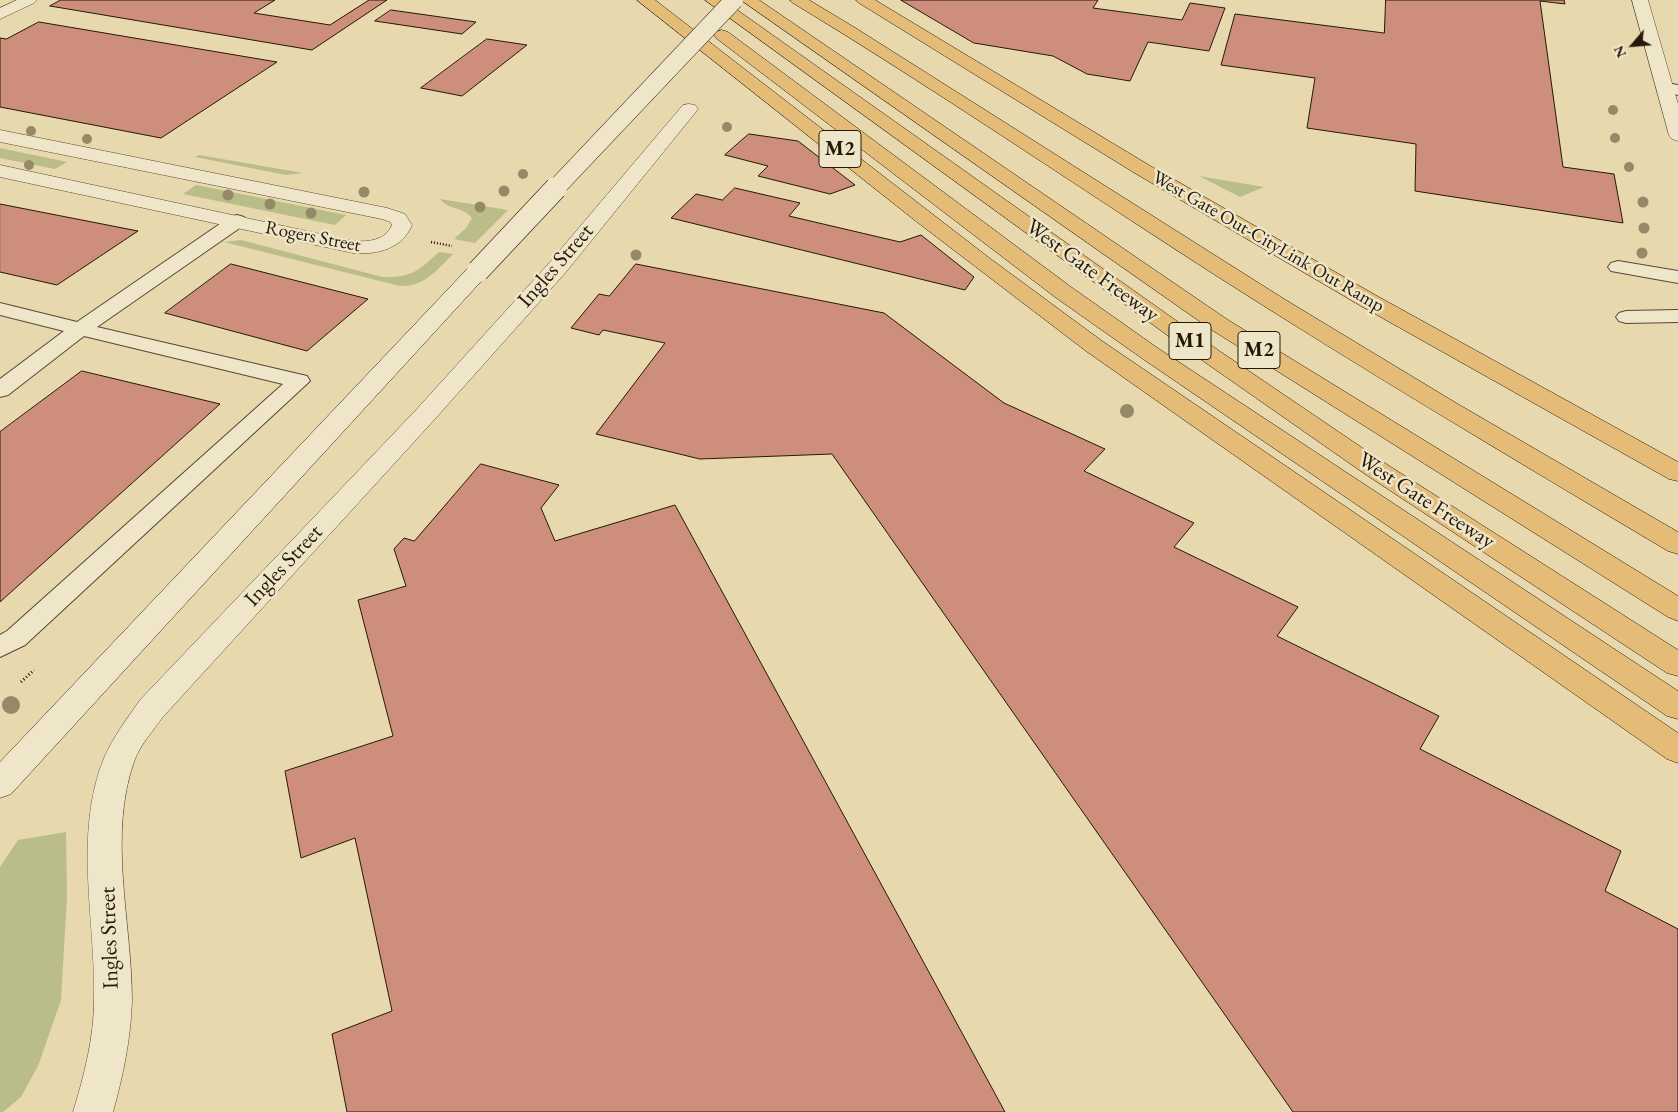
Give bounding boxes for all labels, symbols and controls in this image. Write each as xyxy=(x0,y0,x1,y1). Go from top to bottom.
north arrow xyxy=(1608,20,1658,70)
text: N xyxy=(1609,43,1630,61)
road number: M2 xyxy=(819,130,861,168)
street label: West Gate Out-CityLink Out Ramp xyxy=(1148,166,1388,318)
street label: West Gate Freeway xyxy=(1020,214,1164,328)
street label: Rogers Street xyxy=(263,217,363,257)
street label: Ingles Street xyxy=(512,219,600,313)
road number: M1 xyxy=(1169,322,1211,360)
road number: M2 xyxy=(1238,332,1280,368)
street label: West Gate Freeway xyxy=(1352,447,1500,555)
street label: Ingles Street xyxy=(239,520,329,612)
street label: Ingles Street xyxy=(95,886,125,990)

